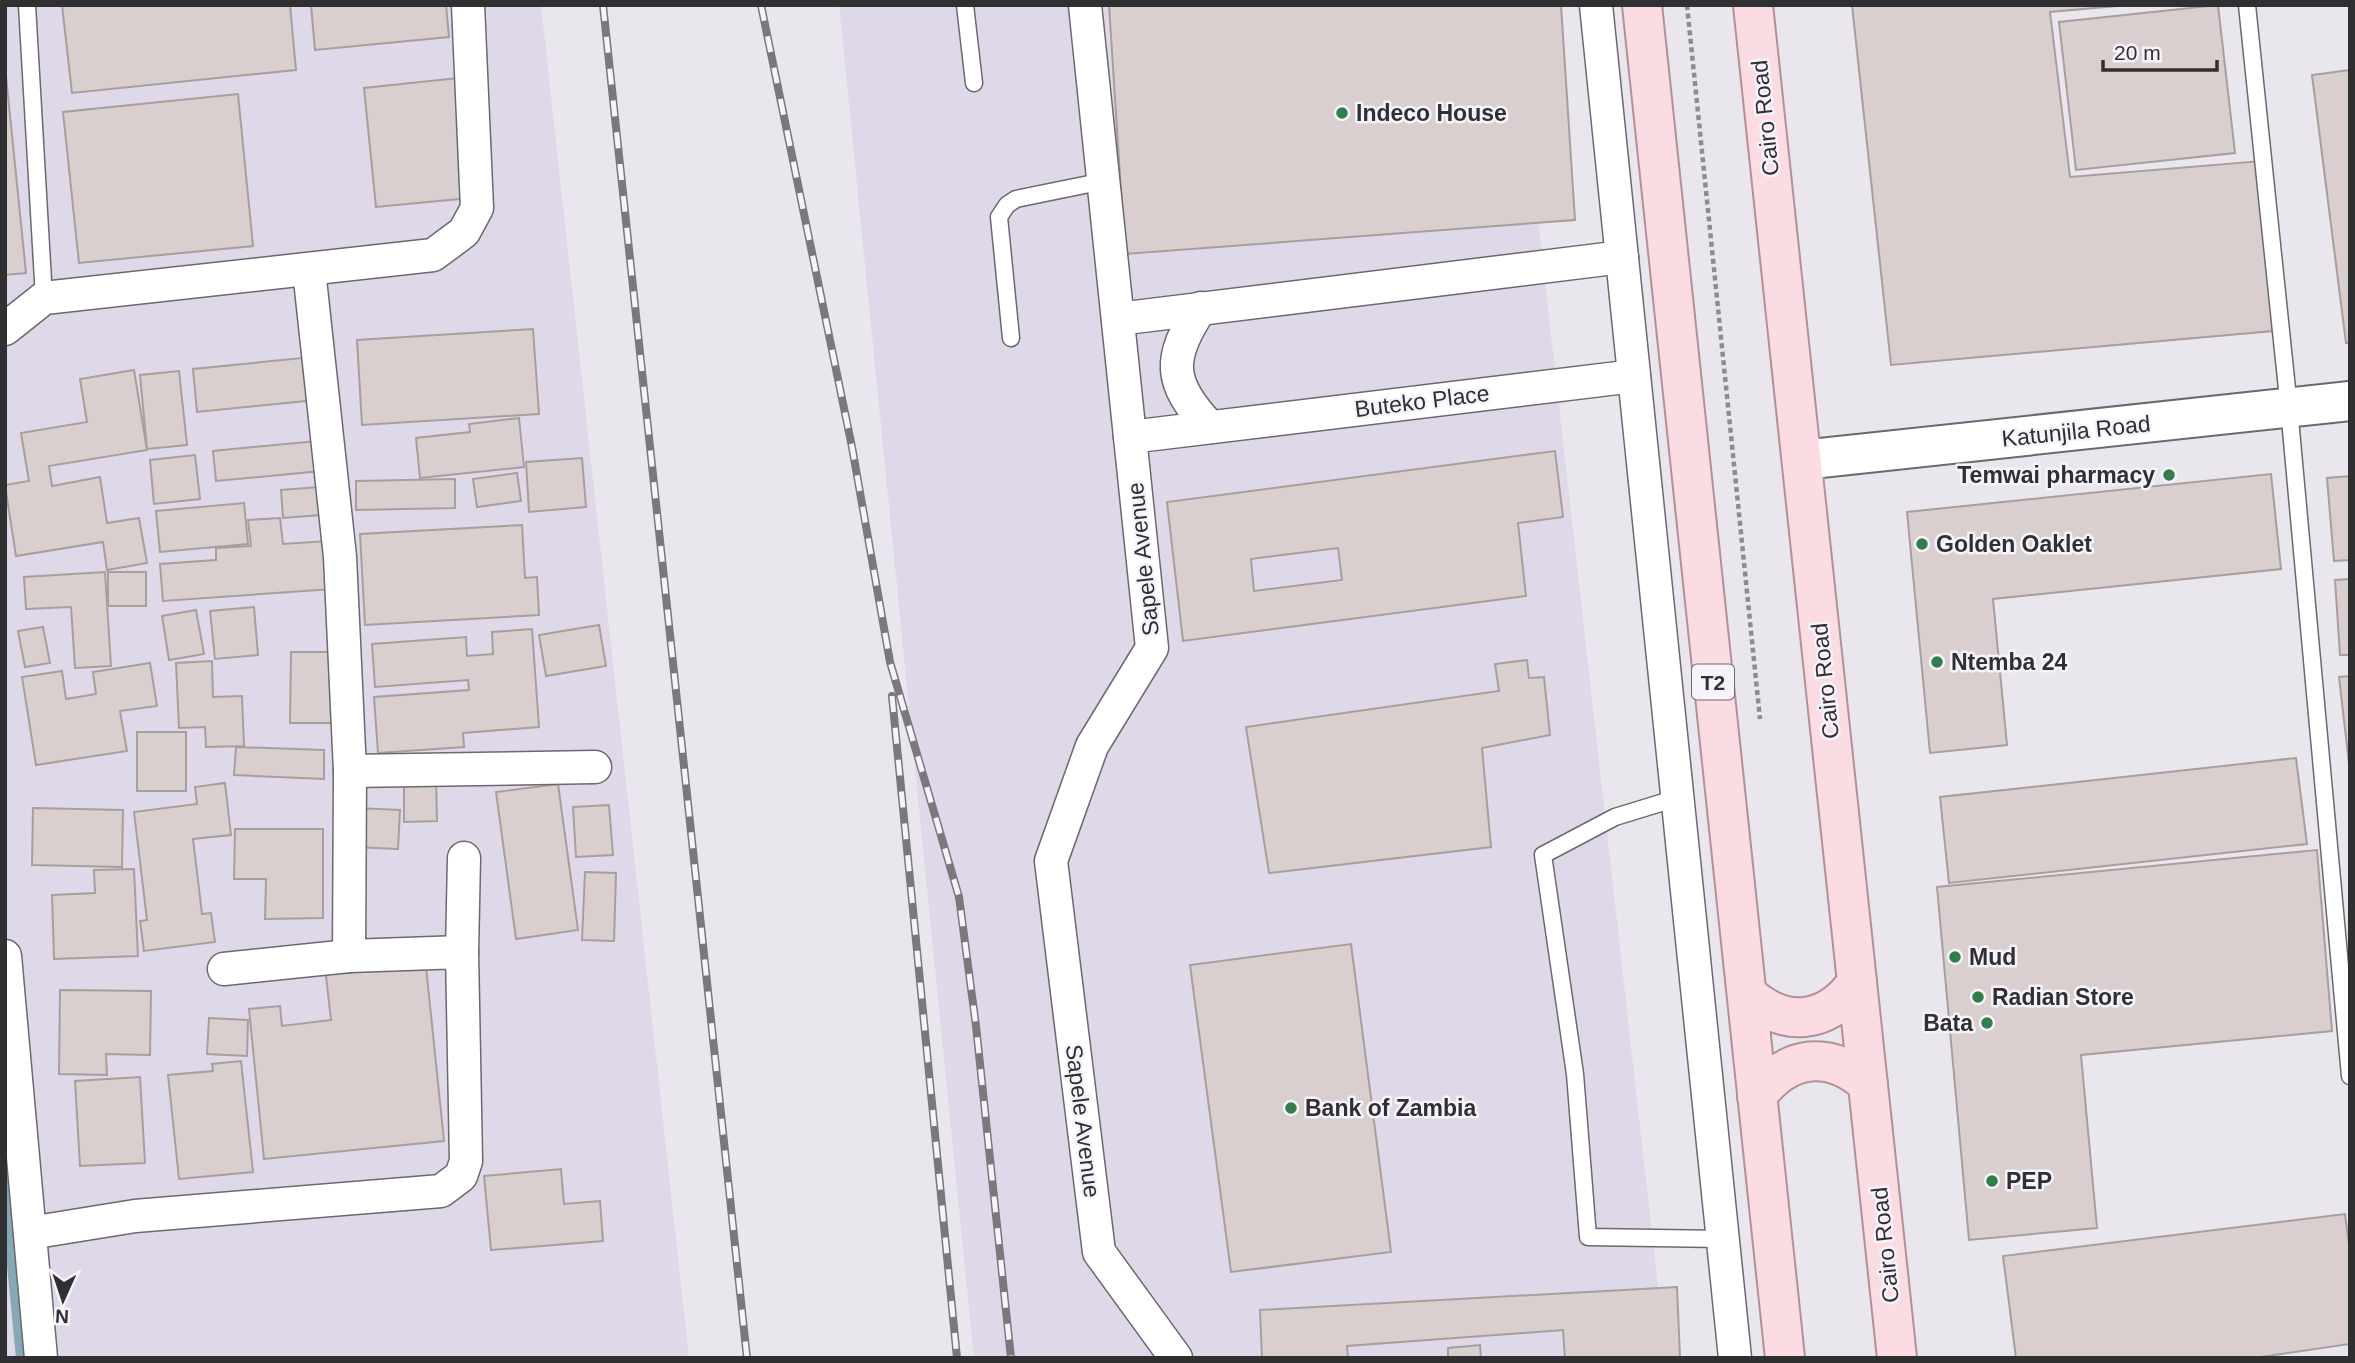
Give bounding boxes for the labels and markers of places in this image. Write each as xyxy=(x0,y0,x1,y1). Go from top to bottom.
place label: Indeco House xyxy=(1356,100,1507,126)
marker: Indeco House xyxy=(1334,105,1350,121)
place label: Temwai pharmacy xyxy=(1957,462,2155,488)
marker: Temwai pharmacy xyxy=(2161,467,2177,483)
place label: Golden Oaklet xyxy=(1936,531,2092,557)
marker: Golden Oaklet xyxy=(1914,536,1930,552)
place label: Ntemba 24 xyxy=(1951,649,2068,675)
marker: Ntemba 24 xyxy=(1929,654,1945,670)
place label: Mud xyxy=(1969,944,2016,970)
marker: Mud xyxy=(1947,949,1963,965)
place label: Radian Store xyxy=(1992,984,2134,1010)
marker: Radian Store xyxy=(1970,989,1986,1005)
place label: Bata xyxy=(1923,1010,1973,1036)
marker: Bata xyxy=(1979,1015,1995,1031)
place label: Bank of Zambia xyxy=(1305,1095,1476,1121)
marker: Bank of Zambia xyxy=(1283,1100,1299,1116)
place label: PEP xyxy=(2006,1168,2052,1194)
marker: PEP xyxy=(1984,1173,2000,1189)

